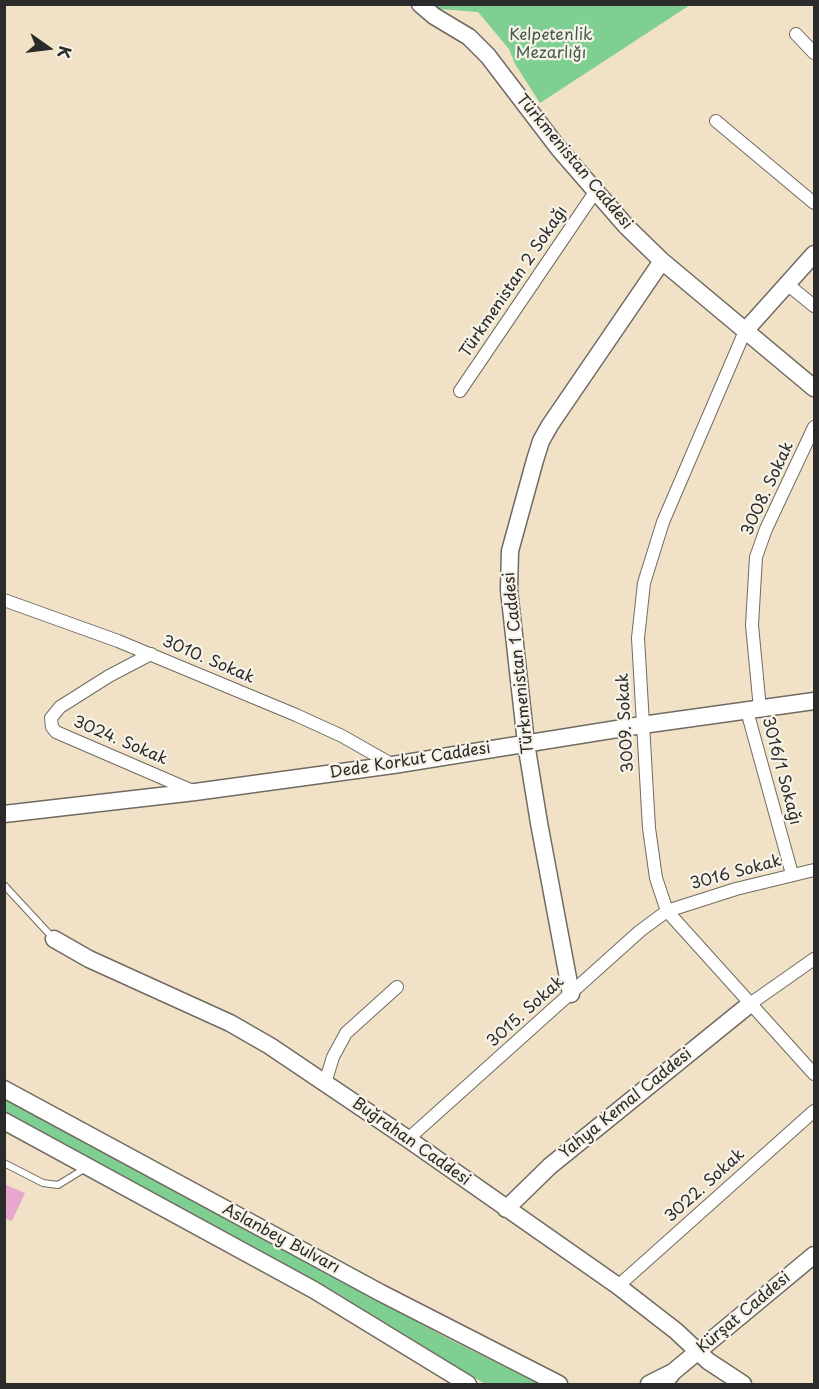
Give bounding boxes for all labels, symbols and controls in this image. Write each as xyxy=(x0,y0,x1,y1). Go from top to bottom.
north arrow xyxy=(18,18,78,78)
park label: Kelpetenlik Mezarlığı xyxy=(509,26,593,64)
text: K xyxy=(52,44,79,61)
street label: Türkmenistan Caddesi xyxy=(512,91,636,233)
street label: Türkmenistan 2 Sokağı xyxy=(456,203,572,361)
street label: 3008. Sokak xyxy=(738,439,798,539)
street label: Türkmenistan 1 Caddesi xyxy=(500,571,538,755)
street label: 3010. Sokak xyxy=(159,632,257,688)
street label: 3009. Sokak xyxy=(614,673,638,773)
street label: 3024. Sokak xyxy=(70,712,170,770)
street label: 3016/1 Sokağı xyxy=(757,715,805,827)
street label: Dede Korkut Caddesi xyxy=(328,739,492,783)
street label: 3016 Sokak xyxy=(688,852,784,894)
street label: 3015. Sokak xyxy=(484,972,568,1052)
street label: Yahya Kemal Caddesi xyxy=(556,1045,696,1163)
street label: Buğrahan Caddesi xyxy=(348,1094,474,1190)
street label: 3022. Sokak xyxy=(661,1145,749,1227)
street label: Aslanbey Bulvarı xyxy=(219,1200,343,1278)
street label: Kürşat Caddesi xyxy=(694,1269,794,1357)

